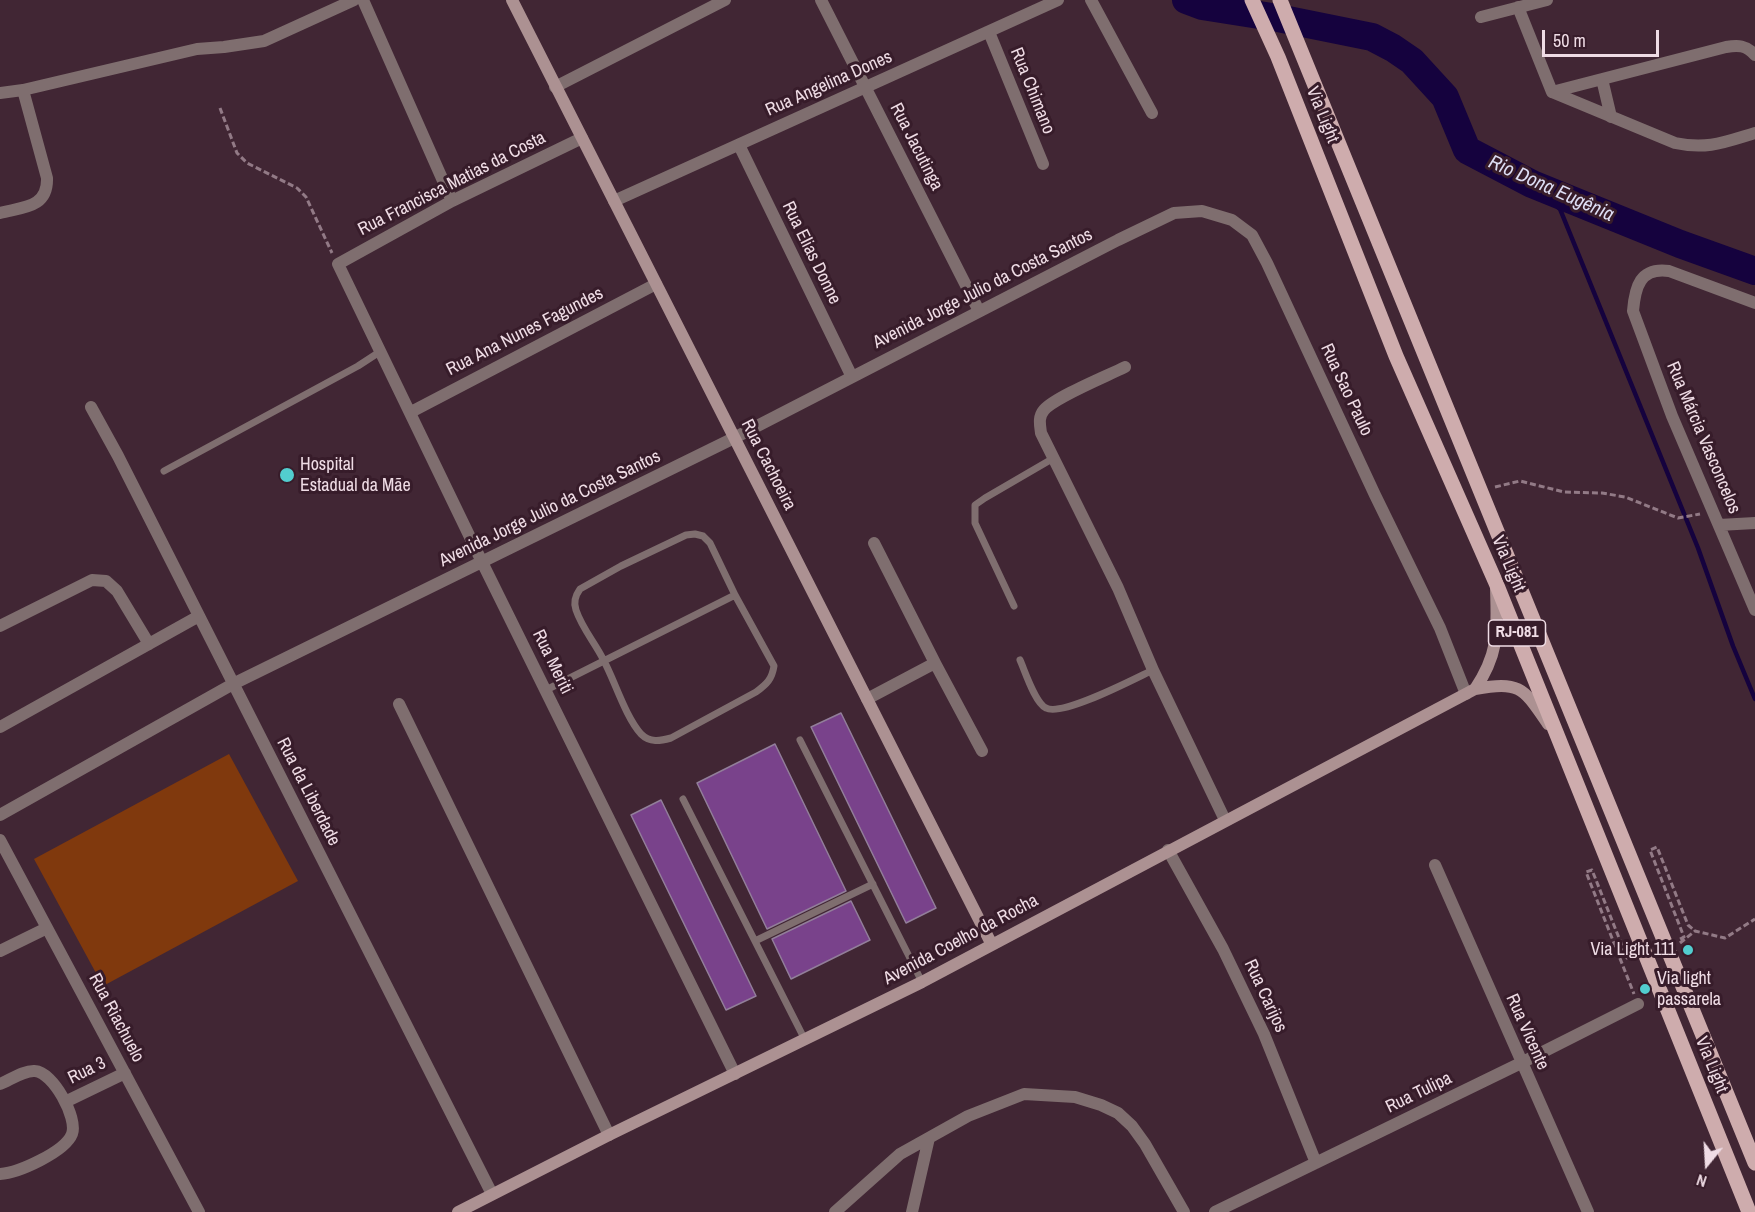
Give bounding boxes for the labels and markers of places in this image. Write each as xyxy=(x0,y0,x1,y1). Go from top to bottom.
place label: Hospital Estadual da Mãe xyxy=(300,454,411,496)
marker: Hospital Estadual da Mãe xyxy=(278,466,296,484)
place label: Via Light 111 xyxy=(1591,939,1676,961)
marker: Via Light 111 xyxy=(1681,943,1695,957)
place label: Via light passarela xyxy=(1657,968,1721,1010)
marker: Via light passarela xyxy=(1638,982,1652,996)

